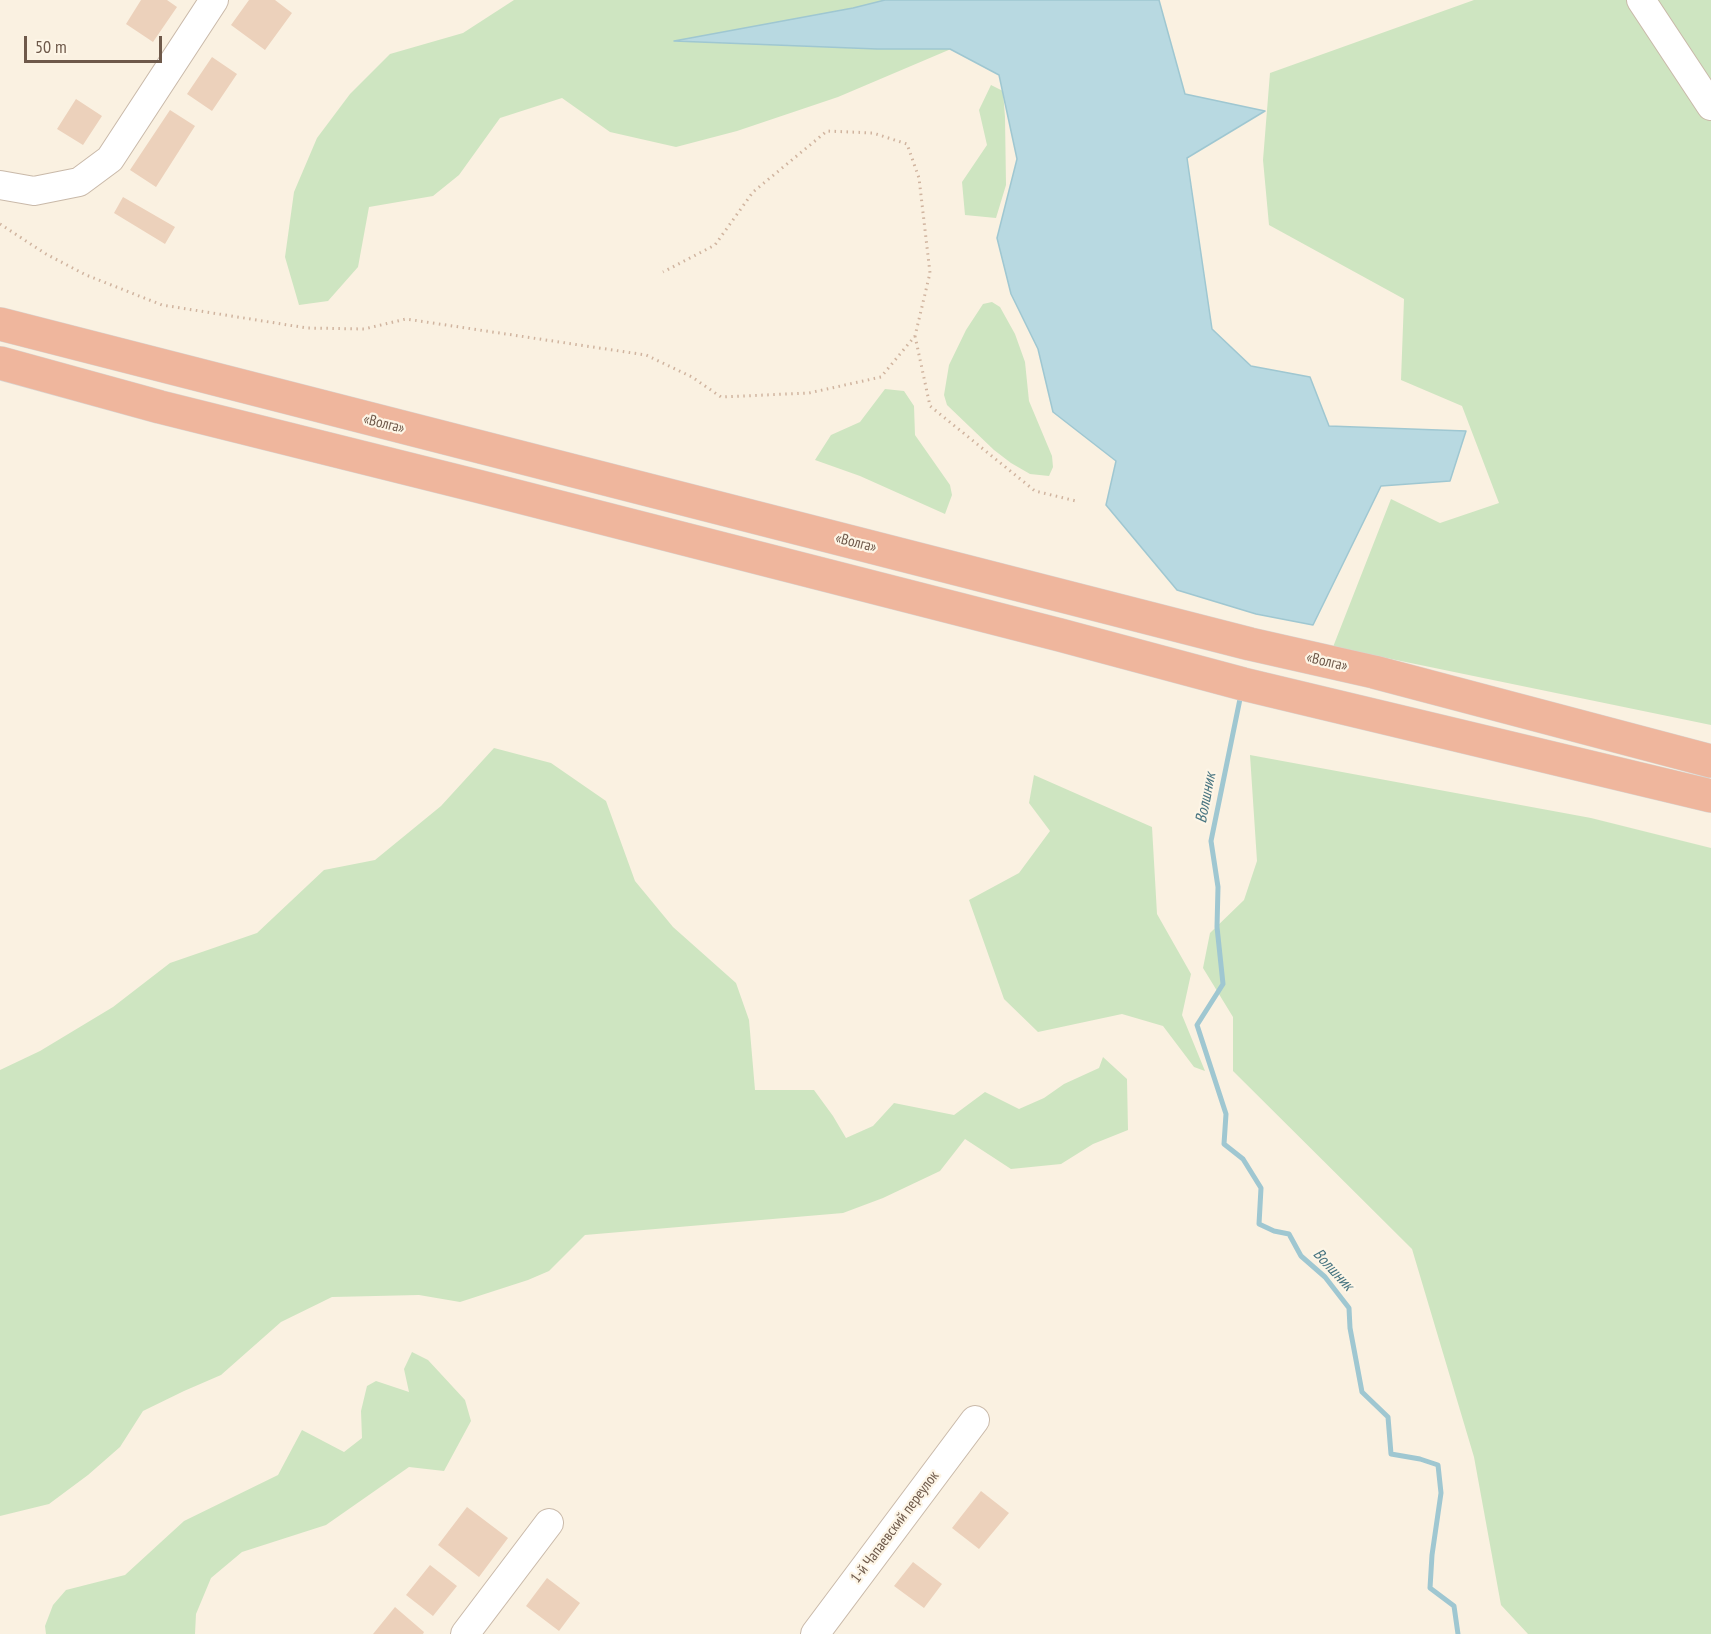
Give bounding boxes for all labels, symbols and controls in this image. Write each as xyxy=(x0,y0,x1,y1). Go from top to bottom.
scale bar xyxy=(27,24,165,62)
text: 50 m xyxy=(35,35,67,58)
street label: «Волга» xyxy=(362,410,406,438)
street label: «Волга» xyxy=(834,529,878,557)
street label: «Волга» xyxy=(1305,649,1349,675)
water label: Волшник xyxy=(1192,771,1220,825)
water label: Волшник xyxy=(1309,1245,1357,1295)
street label: 1-й Чапаевский переулок xyxy=(847,1468,943,1586)

